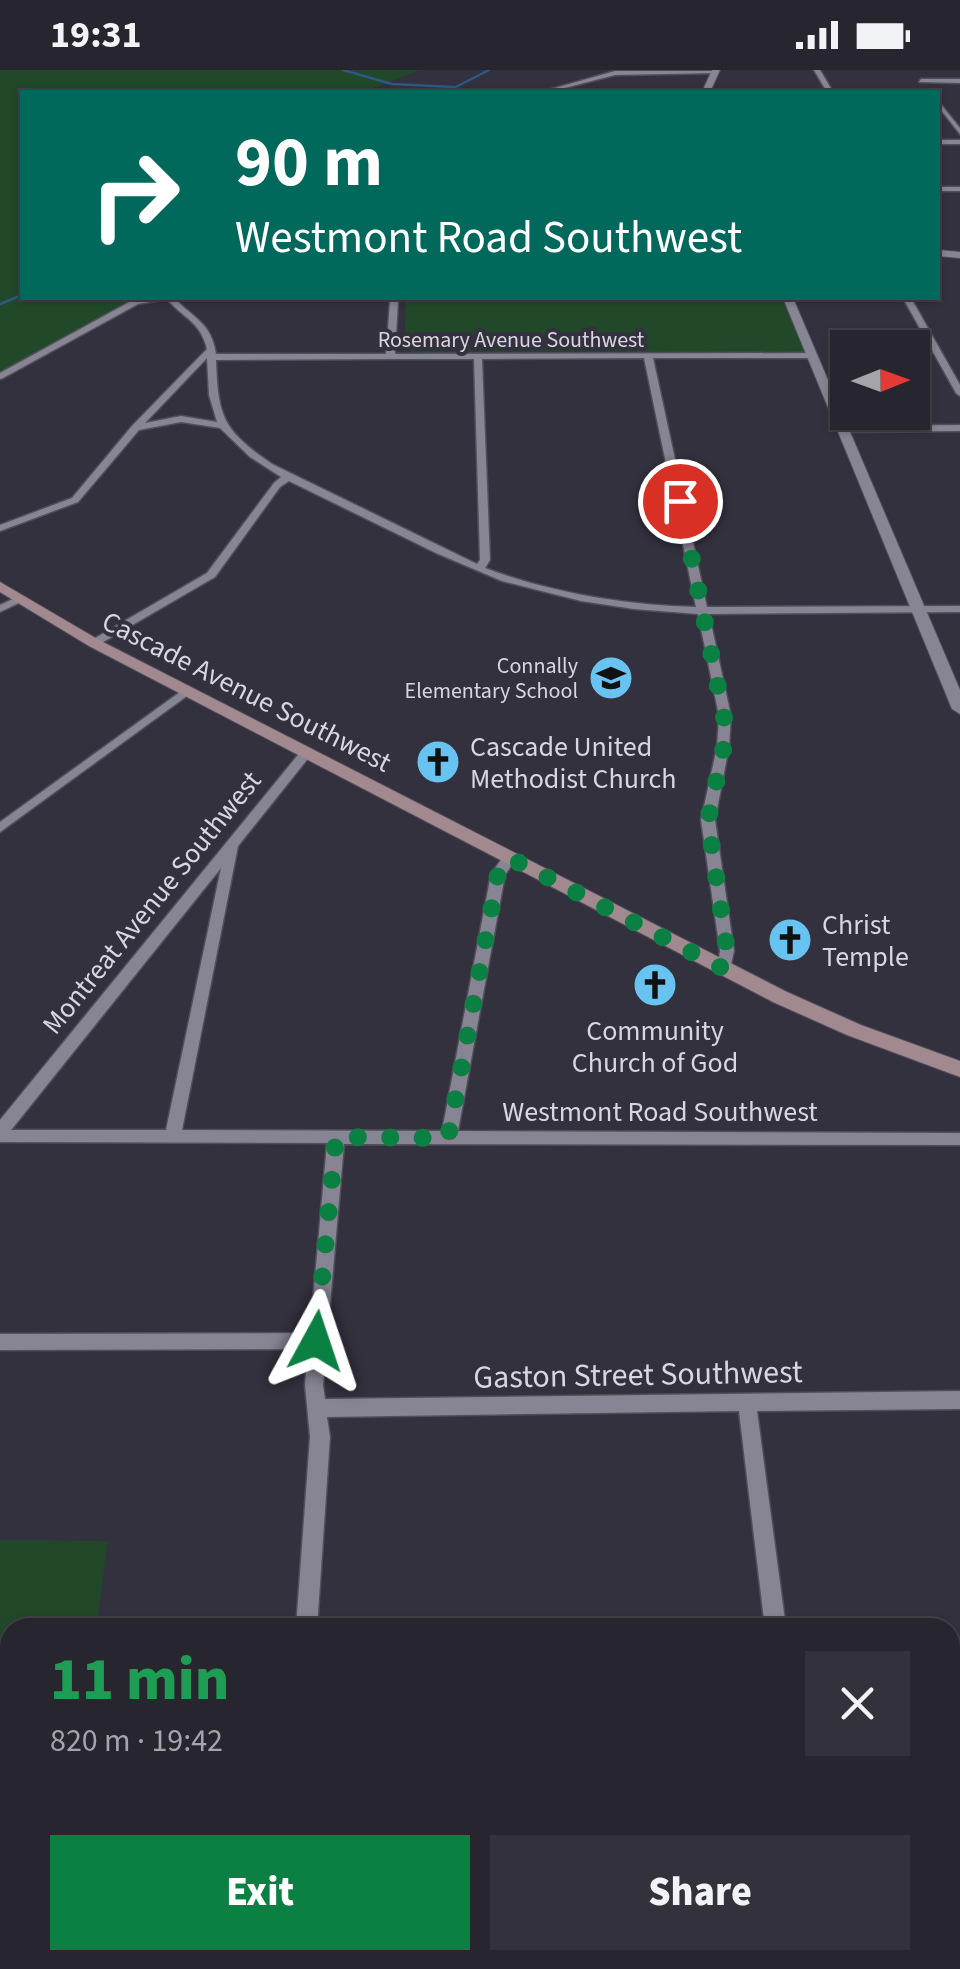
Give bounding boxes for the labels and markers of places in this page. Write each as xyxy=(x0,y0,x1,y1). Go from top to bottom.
pin xyxy=(638,459,723,544)
place label: Connally Elementary School xyxy=(405,650,579,707)
school or university icon: Connally Elementary School xyxy=(588,655,634,701)
place label: Cascade United Methodist Church xyxy=(470,727,676,799)
church icon: Cascade United Methodist Church xyxy=(415,739,461,785)
place label: Christ Temple xyxy=(822,905,909,977)
church icon: Christ Temple xyxy=(767,917,813,963)
church icon: Community Church of God xyxy=(632,962,678,1008)
place label: Community Church of God xyxy=(572,1011,738,1083)

